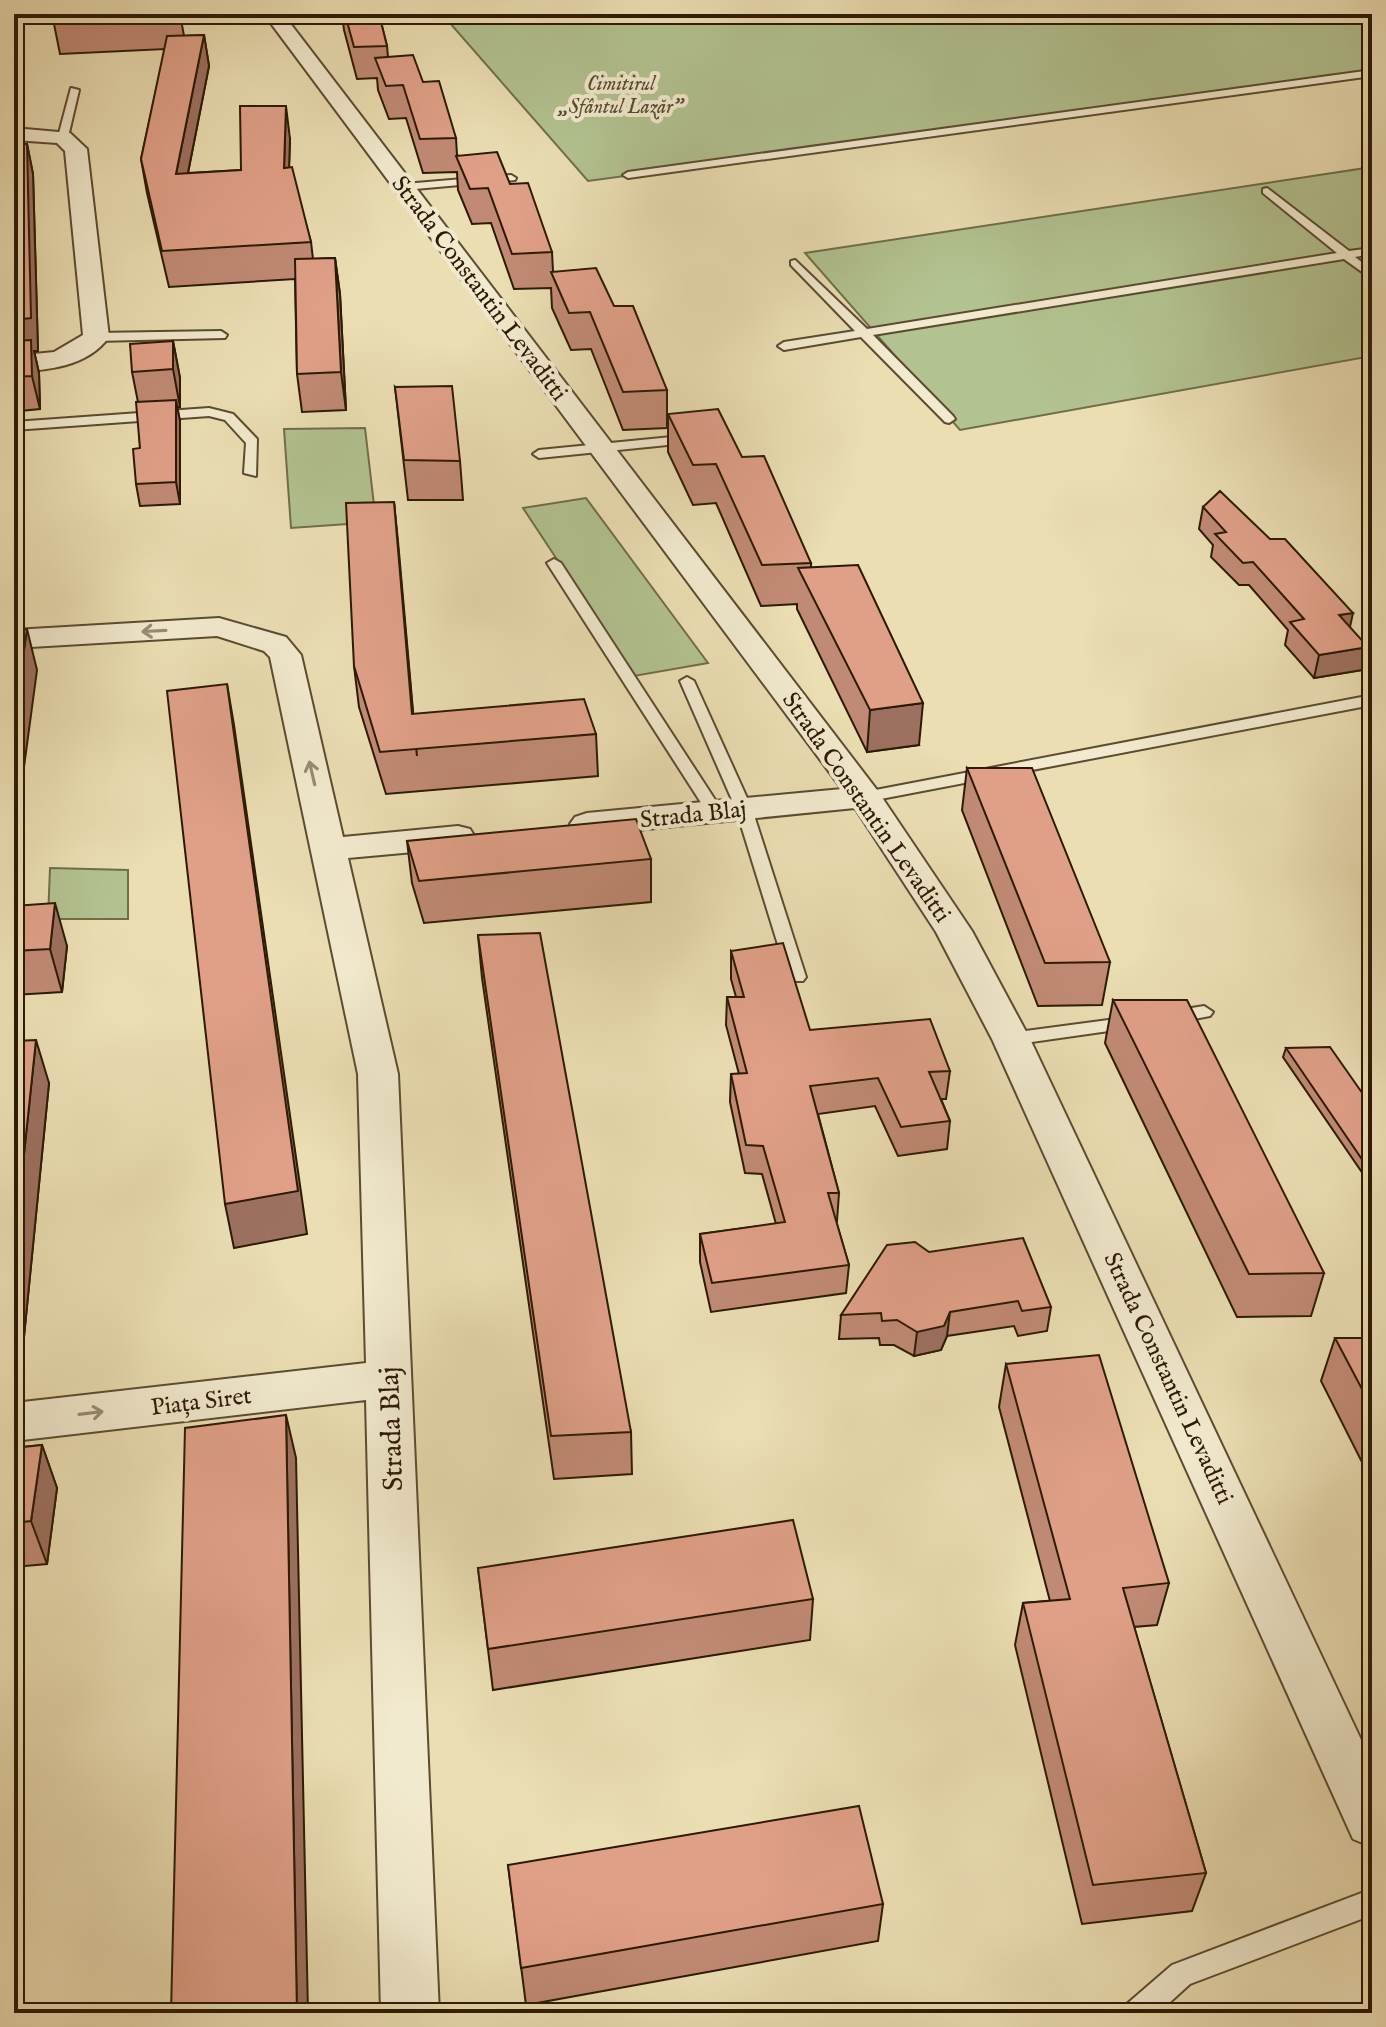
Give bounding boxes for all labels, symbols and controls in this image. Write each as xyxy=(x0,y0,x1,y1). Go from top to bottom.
park label: Cimitirul „Sfântul Lazăr” xyxy=(557,72,685,120)
street label: Strada Constantin Levaditti xyxy=(384,170,574,408)
one-way arrow xyxy=(141,624,168,639)
street label: Strada Constantin Levaditti xyxy=(774,686,957,929)
one-way arrow xyxy=(304,761,319,787)
street label: Strada Blaj xyxy=(639,795,748,836)
street label: Strada Constantin Levaditti xyxy=(1096,1248,1240,1510)
street label: Strada Blaj xyxy=(373,1366,412,1492)
street label: Piața Siret xyxy=(149,1381,253,1424)
one-way arrow xyxy=(78,1406,104,1421)

